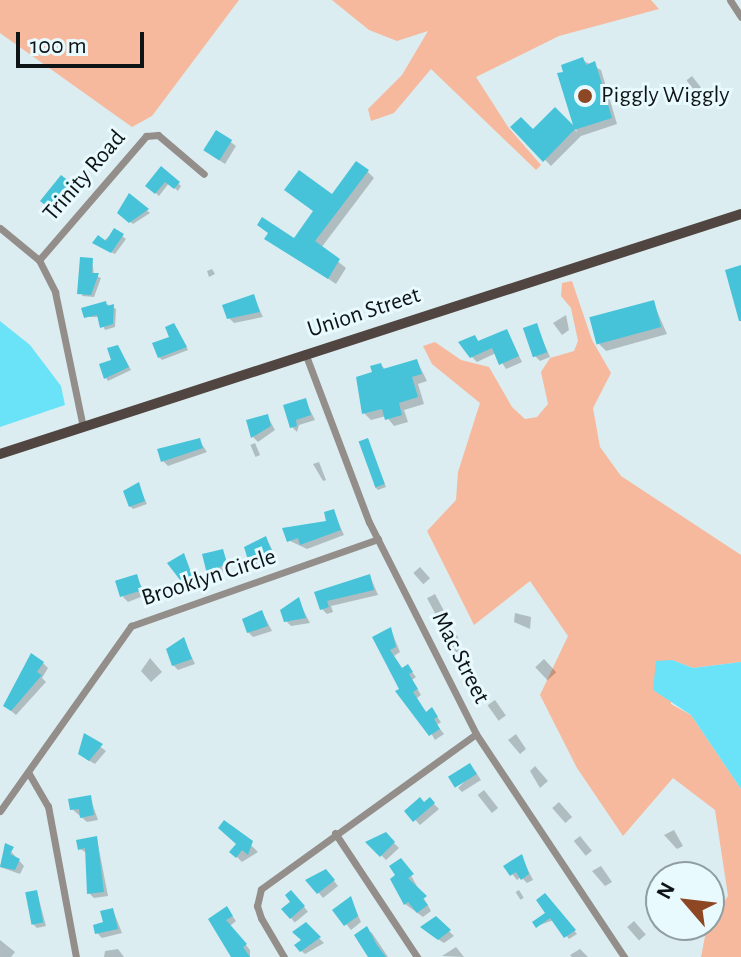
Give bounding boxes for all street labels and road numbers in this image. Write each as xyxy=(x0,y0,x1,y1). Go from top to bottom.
street label: Trinity Road xyxy=(38,124,132,228)
street label: Union Street xyxy=(304,281,424,345)
street label: Brooklyn Circle xyxy=(138,543,280,613)
street label: Mac Street xyxy=(425,607,495,709)

